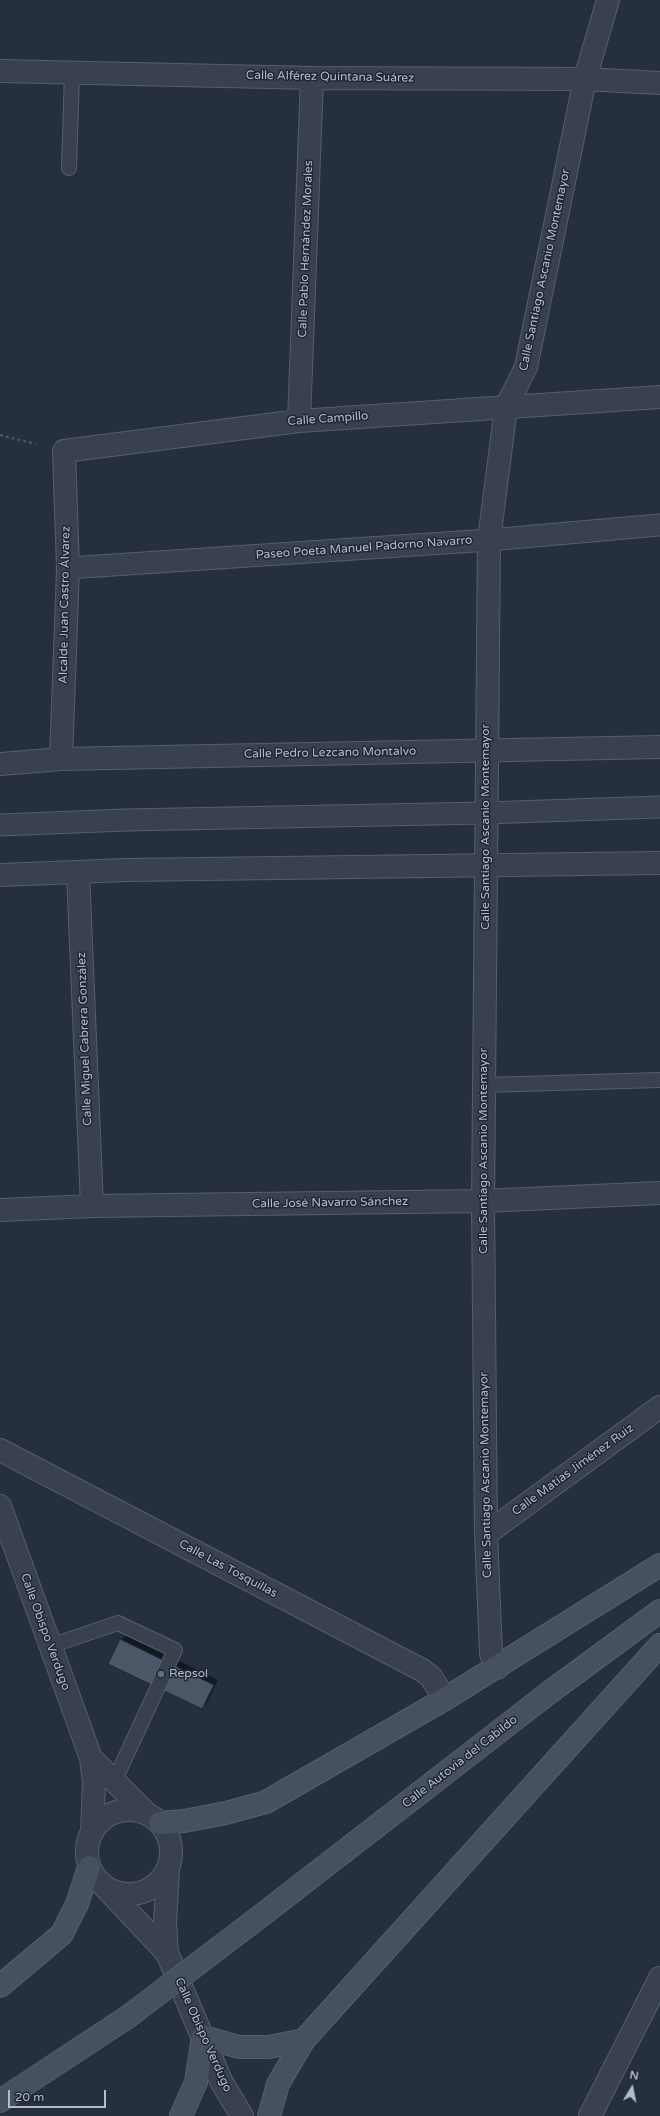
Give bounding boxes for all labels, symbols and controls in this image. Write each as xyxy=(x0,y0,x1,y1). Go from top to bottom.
street label: Calle Alférez Quintana Suárez xyxy=(246,68,414,86)
street label: Calle Pablo Hernández Morales xyxy=(296,160,316,338)
street label: Calle Santiago Ascanio Montemayor xyxy=(517,168,573,372)
street label: Calle Campillo xyxy=(287,409,369,429)
street label: Alcalde Juan Castro Álvarez xyxy=(56,526,74,684)
street label: Paseo Poeta Manuel Padorno Navarro xyxy=(255,533,473,563)
street label: Calle Santiago Ascanio Montemayor xyxy=(479,724,493,930)
street label: Calle Pedro Lezcano Montalvo xyxy=(244,744,416,762)
street label: Calle Miguel Cabrera González xyxy=(75,952,95,1126)
street label: Calle Santiago Ascanio Montemayor xyxy=(477,1048,491,1254)
street label: Calle José Navarro Sánchez xyxy=(252,1194,408,1212)
street label: Calle Santiago Ascanio Montemayor xyxy=(477,1372,495,1578)
street label: Calle Matías Jiménez Ruiz xyxy=(509,1421,637,1519)
street label: Calle Las Tosquillas xyxy=(176,1537,280,1601)
street label: Calle Obispo Verdugo xyxy=(17,1571,73,1693)
place label: Repsol xyxy=(169,1667,208,1681)
marker: Repsol xyxy=(156,1669,166,1679)
street label: Calle Autovía del Cabildo xyxy=(400,1713,520,1811)
street label: Calle Obispo Verdugo xyxy=(171,1976,235,2094)
north arrow xyxy=(612,2068,652,2108)
text: N xyxy=(629,2069,640,2083)
scale bar xyxy=(10,2082,108,2108)
text: 20 m xyxy=(15,2090,44,2104)

